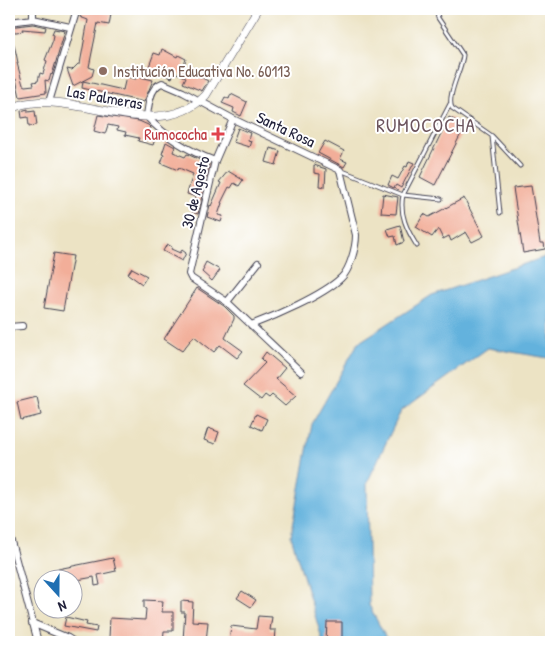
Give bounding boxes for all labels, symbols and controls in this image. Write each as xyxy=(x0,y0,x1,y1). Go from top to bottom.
place label: Institución Educativa No. 60113 xyxy=(113,60,290,82)
marker: Institución Educativa No. 60113 xyxy=(97,65,109,77)
street label: Las Palmeras xyxy=(66,80,144,114)
street label: Santa Rosa xyxy=(253,106,319,152)
district label: RUMOCOCHA xyxy=(376,112,476,138)
place label: Rumococha xyxy=(144,123,207,145)
marker: Rumococha xyxy=(211,127,225,141)
street label: 30 de Agosto xyxy=(175,153,215,230)
north arrow xyxy=(32,568,82,618)
text: N xyxy=(55,596,70,617)

